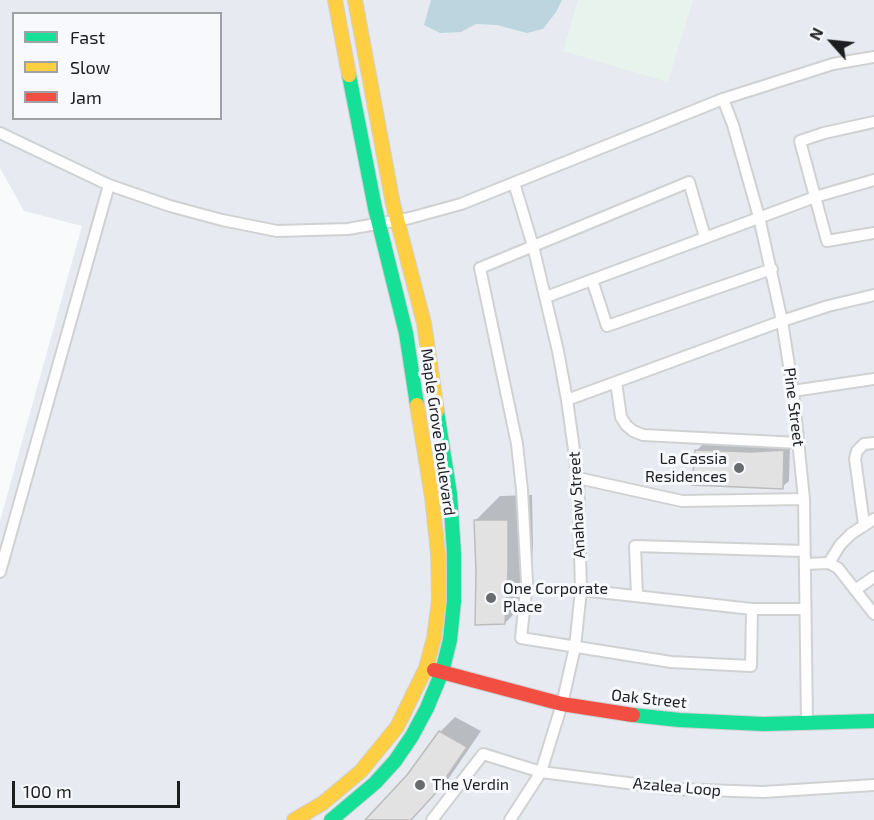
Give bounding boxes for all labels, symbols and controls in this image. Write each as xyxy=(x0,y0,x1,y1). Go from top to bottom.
legend xyxy=(12,12,222,120)
north arrow xyxy=(802,12,862,72)
text: N xyxy=(804,24,827,43)
text: Fast xyxy=(70,26,105,48)
text: Slow xyxy=(70,56,110,78)
text: Jam xyxy=(70,86,102,108)
street label: Maple Grove Boulevard xyxy=(417,347,459,517)
street label: Pine Street xyxy=(780,366,808,448)
place label: La Cassia Residences xyxy=(645,449,727,487)
street label: Anahaw Street xyxy=(565,451,589,559)
marker: La Cassia Residences xyxy=(732,461,746,475)
place label: One Corporate Place xyxy=(503,579,608,617)
marker: One Corporate Place xyxy=(484,591,498,605)
street label: Oak Street xyxy=(610,685,688,713)
scale bar xyxy=(15,769,183,807)
street label: Azalea Loop xyxy=(632,774,722,800)
place label: The Verdin xyxy=(432,775,509,795)
marker: The Verdin xyxy=(413,778,427,792)
text: 100 m xyxy=(23,780,72,802)

